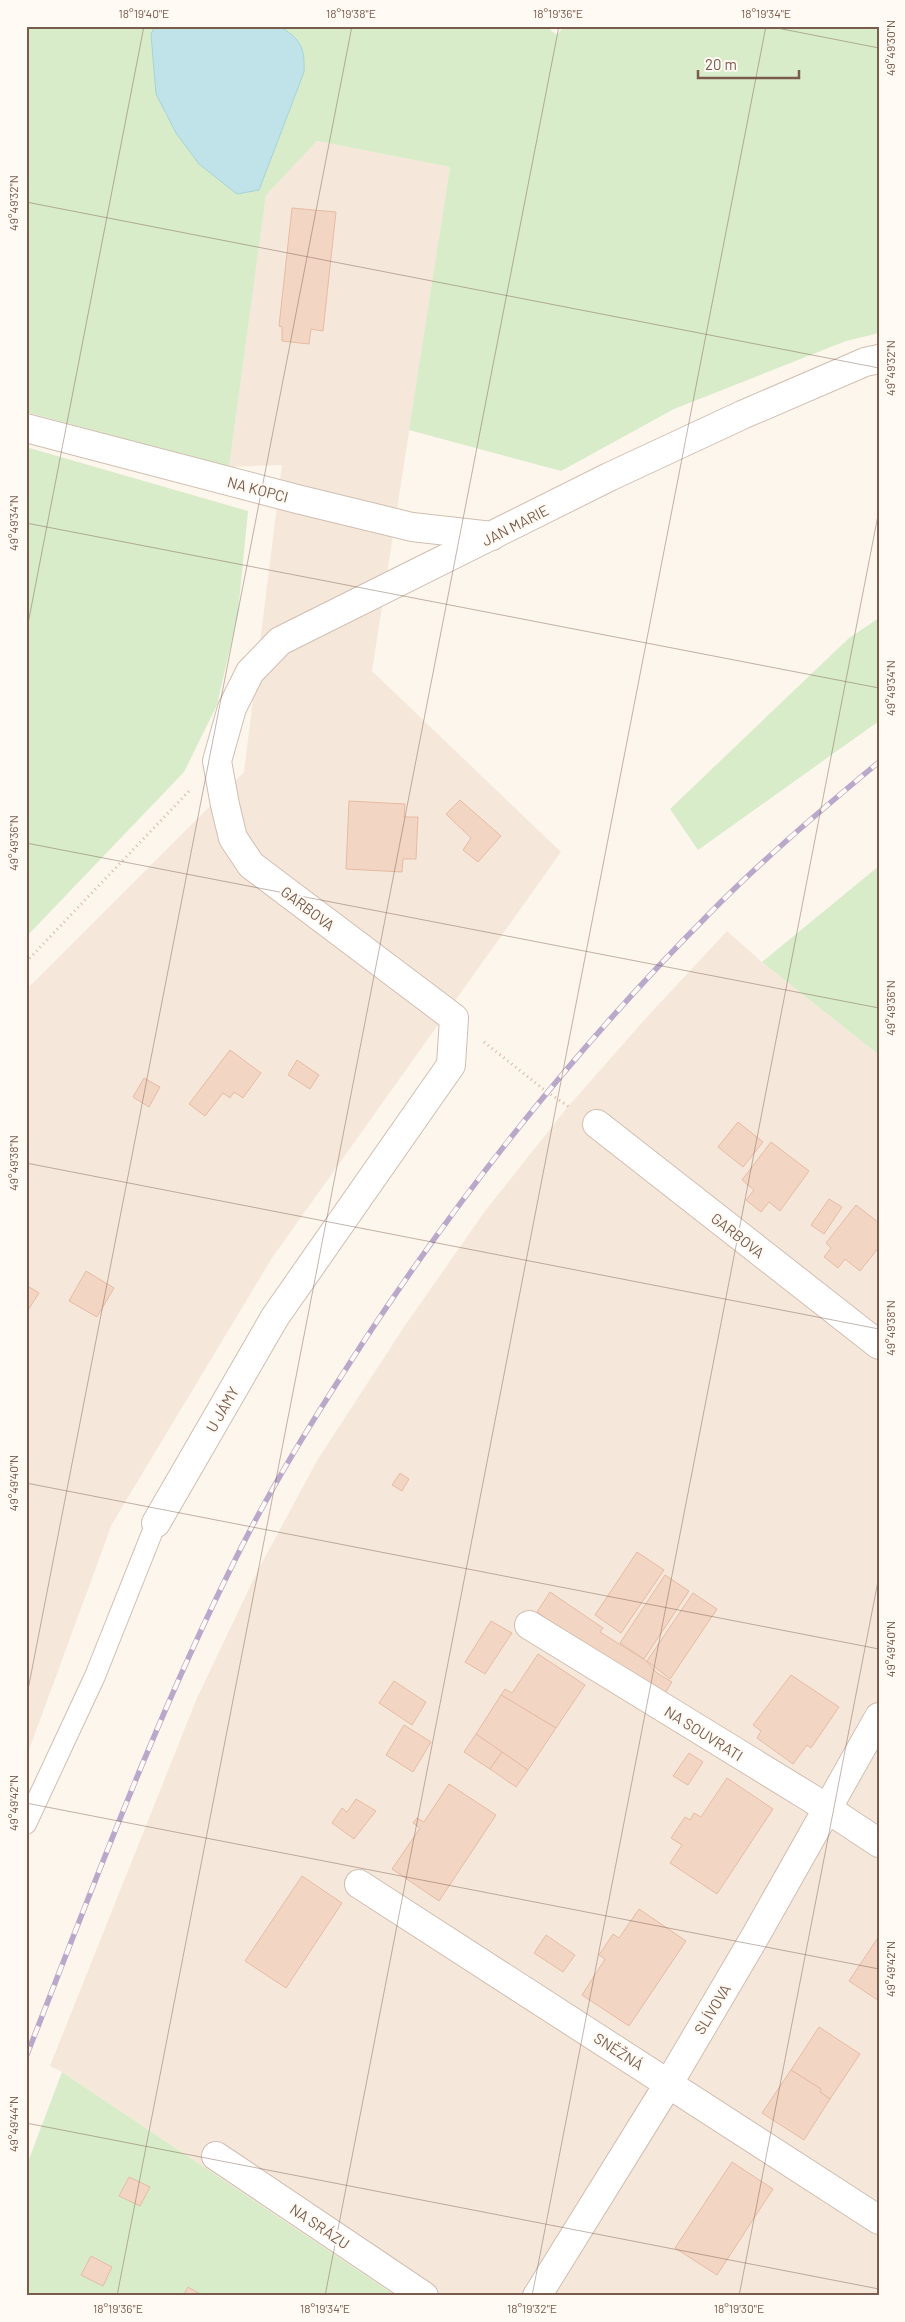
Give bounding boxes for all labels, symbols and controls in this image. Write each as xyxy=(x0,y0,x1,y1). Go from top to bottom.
text: 18°19'40"E xyxy=(119,6,169,20)
text: 18°19'38"E xyxy=(326,6,376,20)
text: 18°19'36"E xyxy=(533,6,583,20)
text: 18°19'34"E xyxy=(741,6,791,20)
text: 49°49'30"N xyxy=(883,20,897,76)
scale bar xyxy=(698,48,799,80)
text: 20 m xyxy=(705,55,737,73)
text: 49°49'32"N xyxy=(6,175,20,231)
text: 49°49'32"N xyxy=(883,340,897,396)
street label: NA KOPCI xyxy=(226,472,290,506)
text: 49°49'34"N xyxy=(6,495,20,551)
street label: JAN MARIE xyxy=(478,500,552,550)
text: 49°49'34"N xyxy=(883,660,897,716)
text: 49°49'36"N xyxy=(6,815,20,871)
street label: GARBOVA xyxy=(278,882,338,934)
text: 49°49'36"N xyxy=(883,980,897,1036)
text: 49°49'38"N xyxy=(6,1135,20,1191)
street label: GARBOVA xyxy=(708,1209,768,1261)
text: 49°49'38"N xyxy=(883,1300,897,1356)
street label: U JÁMY xyxy=(202,1383,242,1435)
text: 49°49'40"N xyxy=(6,1455,20,1511)
text: 49°49'40"N xyxy=(883,1621,897,1677)
street label: NA SOUVRATI xyxy=(661,1702,747,1764)
text: 49°49'42"N xyxy=(6,1775,20,1831)
text: 49°49'42"N xyxy=(883,1941,897,1997)
street label: SLÍVOVA xyxy=(690,1981,734,2037)
street label: SNĚŽNÁ xyxy=(591,2028,647,2074)
text: 49°49'44"N xyxy=(6,2096,20,2152)
street label: NA SRÁZU xyxy=(287,2199,353,2253)
text: 18°19'36"E xyxy=(93,2301,143,2315)
text: 18°19'34"E xyxy=(300,2301,350,2315)
text: 18°19'32"E xyxy=(507,2301,557,2315)
text: 18°19'30"E xyxy=(714,2301,764,2315)

